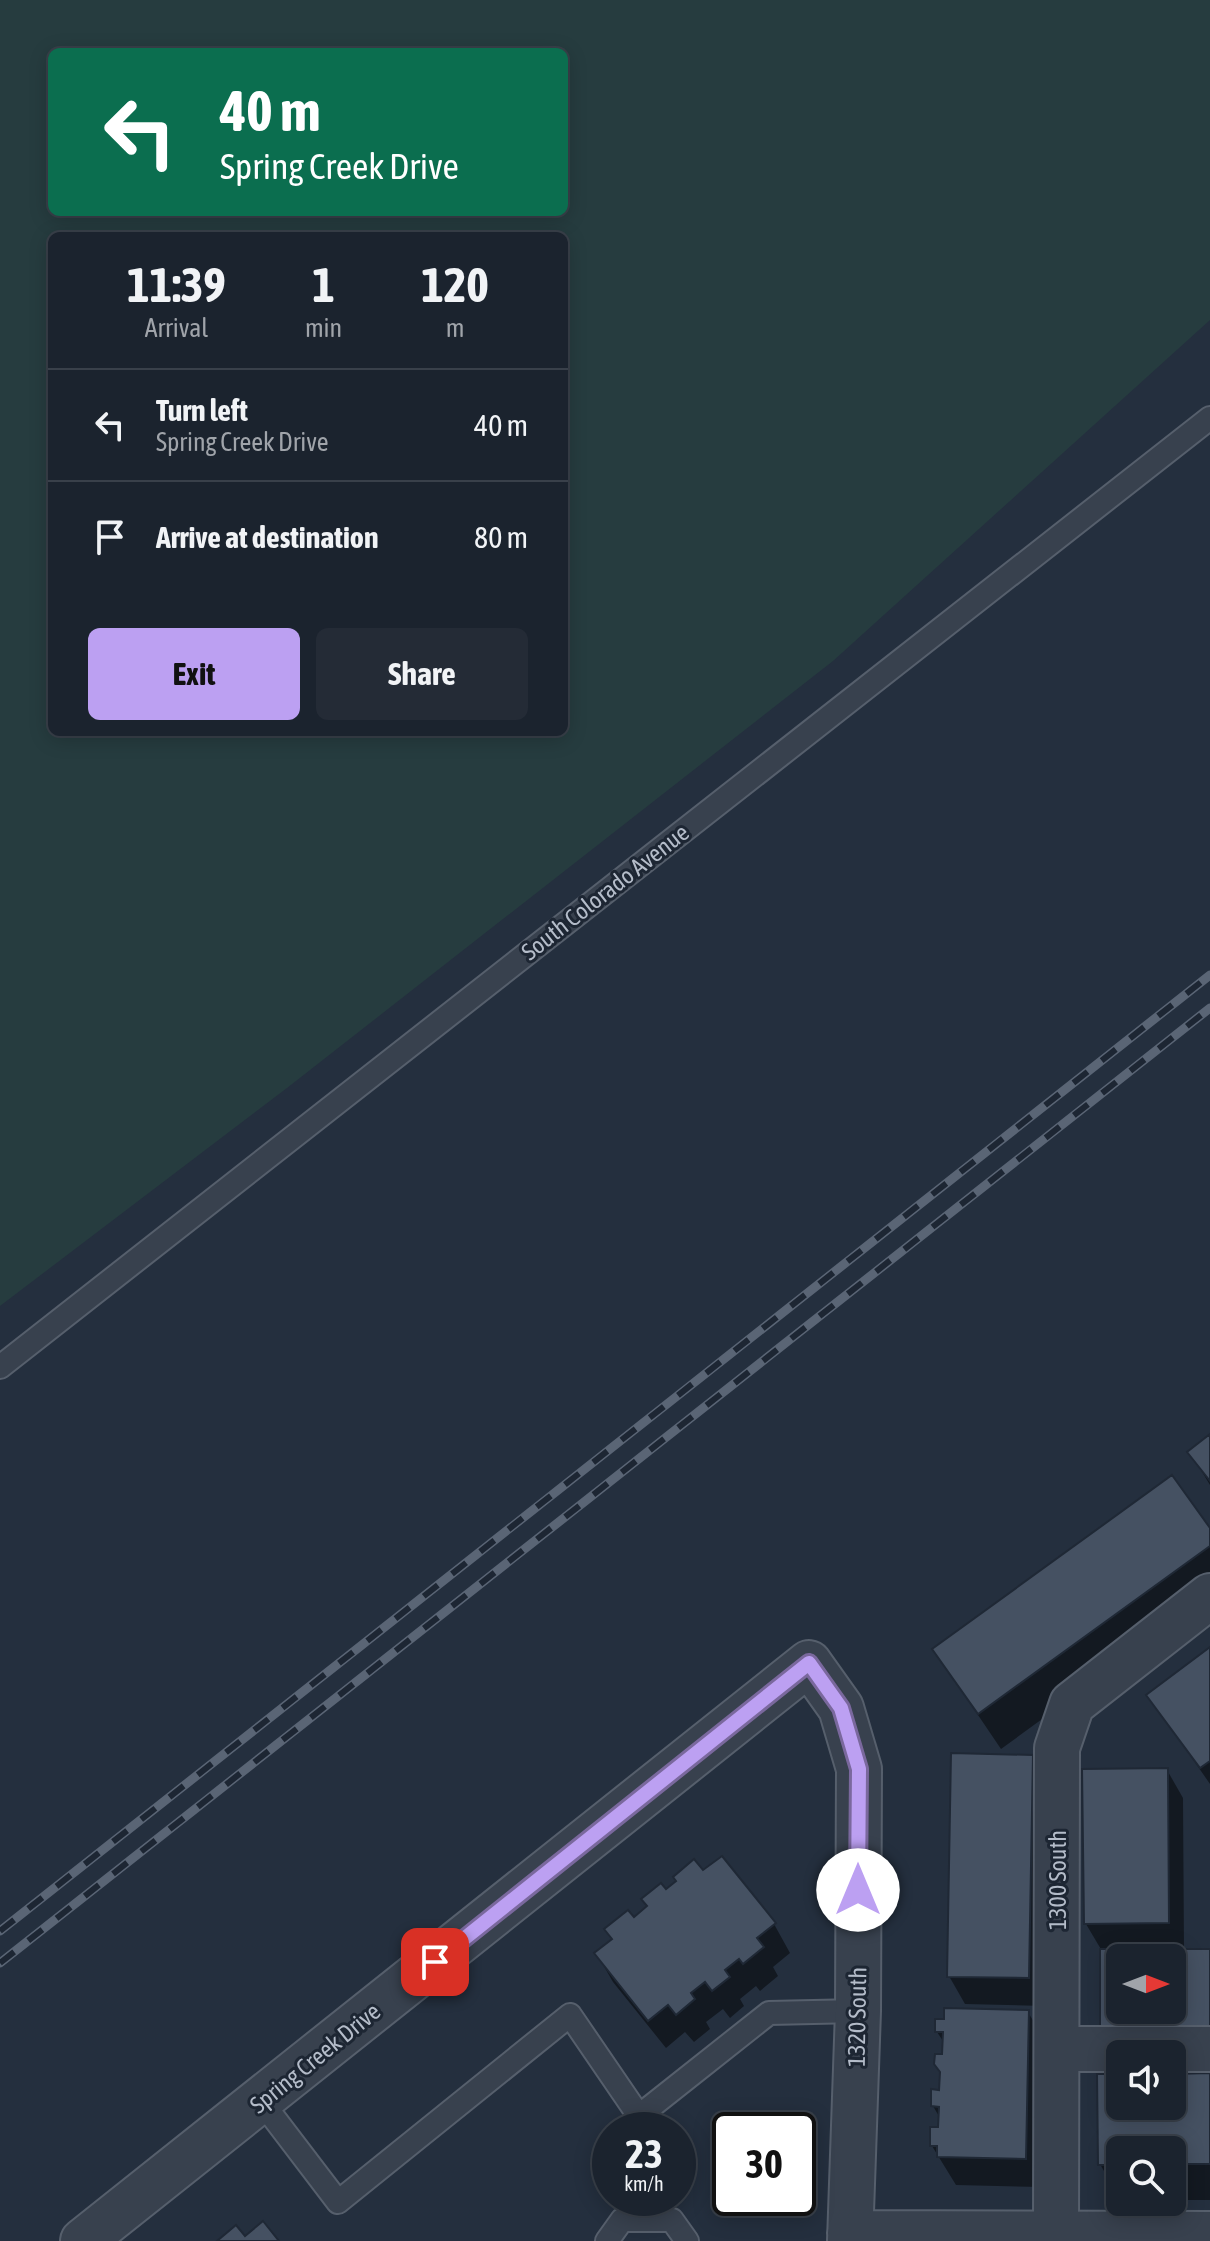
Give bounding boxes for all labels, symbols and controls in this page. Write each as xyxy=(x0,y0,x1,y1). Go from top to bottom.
text: 40 m xyxy=(220,79,321,143)
icon: left xyxy=(88,80,192,184)
text: Spring Creek Drive xyxy=(220,145,459,187)
text: 11:39 xyxy=(127,257,226,312)
text: 1 xyxy=(312,257,335,312)
text: 120 xyxy=(421,257,489,312)
text: Arrival xyxy=(145,313,208,343)
text: min xyxy=(305,313,342,343)
text: m xyxy=(446,313,464,343)
text: Turn left xyxy=(156,393,248,427)
icon: left xyxy=(88,403,132,447)
text: 40 m xyxy=(474,408,528,442)
text: Spring Creek Drive xyxy=(156,427,329,457)
icon: arrive xyxy=(88,515,132,559)
text: Arrive at destination xyxy=(156,520,378,554)
text: 80 m xyxy=(474,520,528,554)
button: Exit xyxy=(88,628,300,720)
button: Share xyxy=(316,628,528,720)
street label: South Colorado Avenue xyxy=(516,818,694,966)
street label: 1300 South xyxy=(1044,1830,1071,1930)
position arrow xyxy=(816,1848,900,1932)
pin xyxy=(401,1928,469,1996)
icon: arrive xyxy=(413,1940,457,1984)
north arrow xyxy=(1106,1944,1186,2024)
map controls xyxy=(1106,1944,1186,2216)
street label: 1320 South xyxy=(843,1967,871,2067)
street label: Spring Creek Drive xyxy=(245,1997,385,2119)
button: sound xyxy=(1106,2040,1186,2120)
speed limit sign: 30 xyxy=(712,2112,816,2216)
text: 23 xyxy=(625,2131,663,2176)
button: search xyxy=(1106,2136,1186,2216)
text: km/h xyxy=(624,2172,664,2195)

